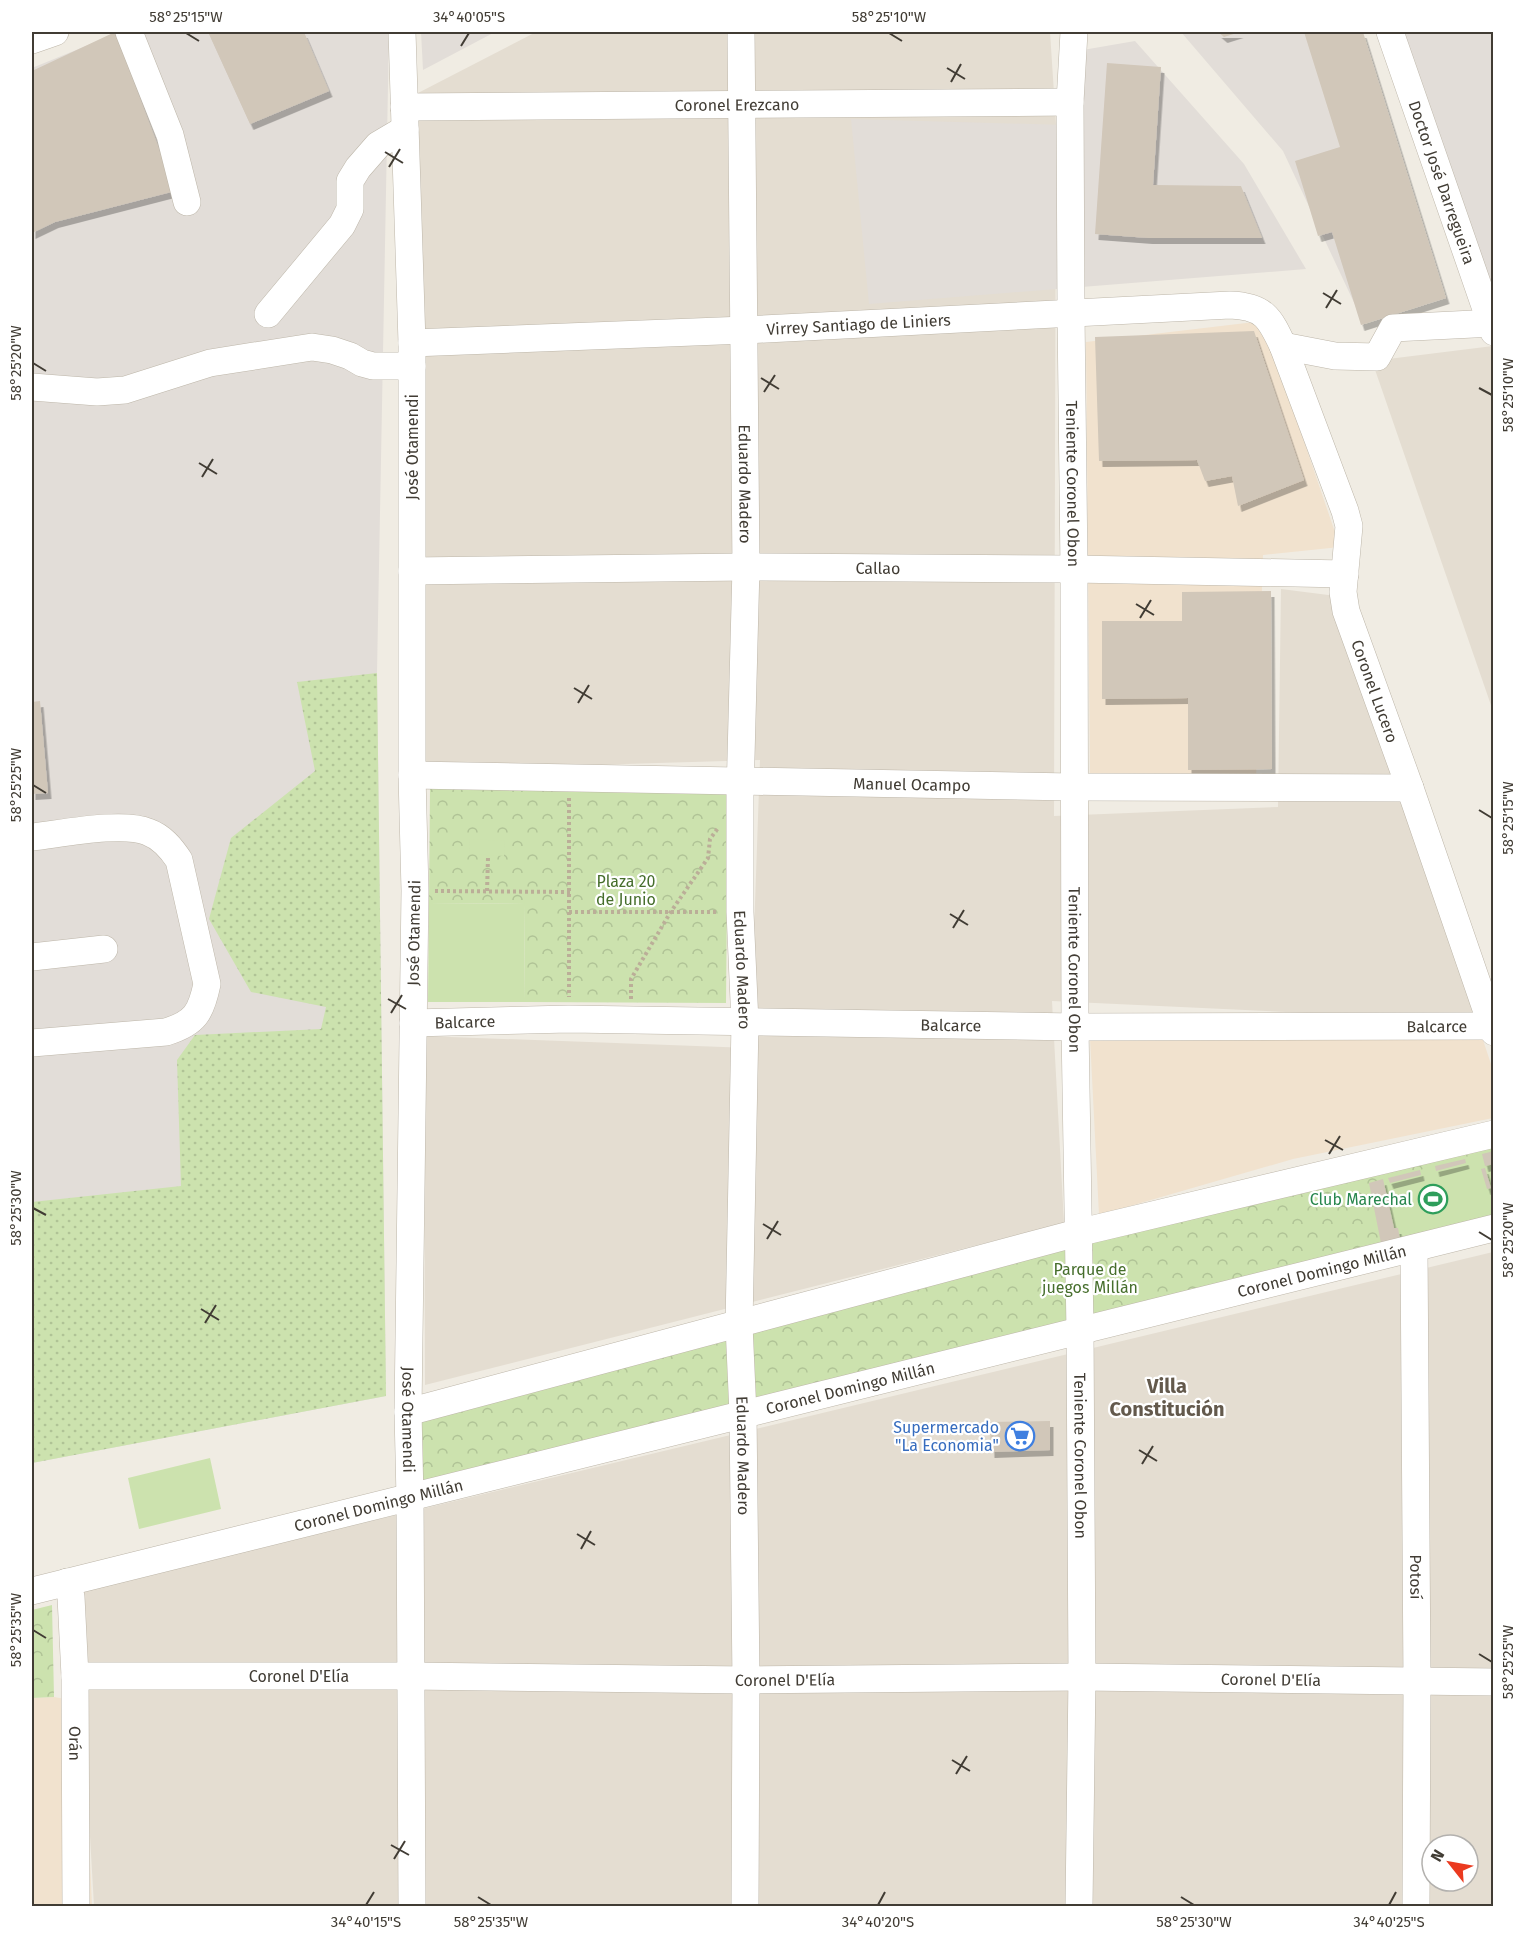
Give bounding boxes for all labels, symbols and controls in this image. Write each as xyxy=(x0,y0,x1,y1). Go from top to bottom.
text: 58°25'15"W xyxy=(149,8,223,26)
text: 34°40'05"S xyxy=(433,8,505,26)
text: 58°25'10"W xyxy=(852,8,927,26)
street label: Coronel Erezcano xyxy=(675,95,799,114)
street label: Doctor José Darregueira xyxy=(1405,98,1479,267)
street label: Virrey Santiago de Liniers xyxy=(766,310,951,338)
text: 58°25'20"W xyxy=(7,325,25,401)
text: 58°25'10"W xyxy=(1499,357,1517,432)
street label: José Otamendi xyxy=(403,394,422,500)
street label: Teniente Coronel Obon xyxy=(1063,401,1083,567)
street label: Eduardo Madero xyxy=(735,424,755,544)
street label: Callao xyxy=(856,558,900,577)
street label: Coronel Lucero xyxy=(1348,637,1402,745)
text: 58°25'25"W xyxy=(7,747,25,822)
street label: Manuel Ocampo xyxy=(853,774,971,795)
text: 58°25'15"W xyxy=(1499,781,1517,855)
park label: Plaza 20 de Junio xyxy=(596,872,656,909)
street label: José Otamendi xyxy=(404,880,424,986)
street label: Teniente Coronel Obon xyxy=(1065,887,1085,1053)
street label: Eduardo Madero xyxy=(730,910,755,1030)
street label: Balcarce xyxy=(434,1011,496,1032)
street label: Balcarce xyxy=(920,1015,981,1035)
street label: Balcarce xyxy=(1406,1017,1467,1036)
text: 58°25'30"W xyxy=(7,1170,25,1246)
sports icon: Club Marechal xyxy=(1417,1183,1449,1215)
place label: Club Marechal xyxy=(1310,1190,1412,1209)
text: 58°25'20"W xyxy=(1499,1202,1517,1278)
street label: Coronel Domingo Millán xyxy=(1235,1241,1408,1301)
park label: Parque de juegos Millán xyxy=(1041,1260,1138,1297)
street label: Coronel Domingo Millán xyxy=(764,1358,937,1418)
street label: José Otamendi xyxy=(398,1367,419,1473)
street label: Teniente Coronel Obon xyxy=(1071,1373,1091,1539)
district label: Villa Constitución xyxy=(1110,1374,1224,1421)
street label: Eduardo Madero xyxy=(733,1396,754,1515)
place label: Supermercado "La Economia" xyxy=(893,1418,999,1455)
supermarket icon: Supermercado "La Economia" xyxy=(1004,1420,1036,1452)
street label: Coronel Domingo Millán xyxy=(292,1475,465,1535)
street label: Potosí xyxy=(1407,1554,1426,1600)
text: 58°25'35"W xyxy=(7,1592,25,1667)
text: 58°25'25"W xyxy=(1499,1624,1517,1699)
street label: Coronel D'Elía xyxy=(249,1667,349,1686)
street label: Coronel D'Elía xyxy=(1221,1669,1321,1689)
street label: Coronel D'Elía xyxy=(735,1670,835,1690)
street label: Orán xyxy=(66,1726,85,1761)
north arrow xyxy=(1420,1833,1480,1893)
text: N xyxy=(1427,1846,1448,1865)
text: 34°40'15"S xyxy=(331,1913,401,1931)
text: 58°25'35"W xyxy=(454,1913,529,1931)
text: 34°40'20"S xyxy=(842,1913,914,1931)
text: 58°25'30"W xyxy=(1156,1913,1232,1931)
text: 34°40'25"S xyxy=(1353,1913,1425,1931)

